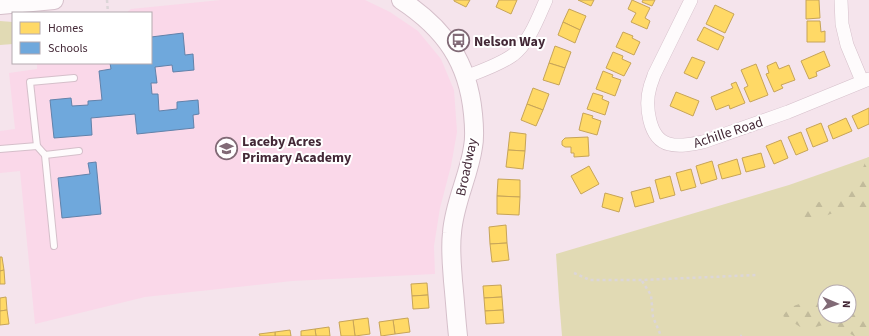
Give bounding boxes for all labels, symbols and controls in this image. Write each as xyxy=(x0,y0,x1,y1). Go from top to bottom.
legend xyxy=(12,12,152,64)
text: Homes xyxy=(48,20,83,37)
bus stop icon: Nelson Way xyxy=(445,28,471,54)
place label: Nelson Way xyxy=(474,32,546,52)
text: Schools xyxy=(48,40,88,57)
street label: Achille Road xyxy=(691,112,766,154)
place label: Laceby Acres Primary Academy xyxy=(242,132,352,168)
school or university icon: Laceby Acres Primary Academy xyxy=(214,136,240,162)
street label: Broadway xyxy=(451,136,483,198)
north arrow xyxy=(817,284,857,324)
text: N xyxy=(839,300,854,308)

